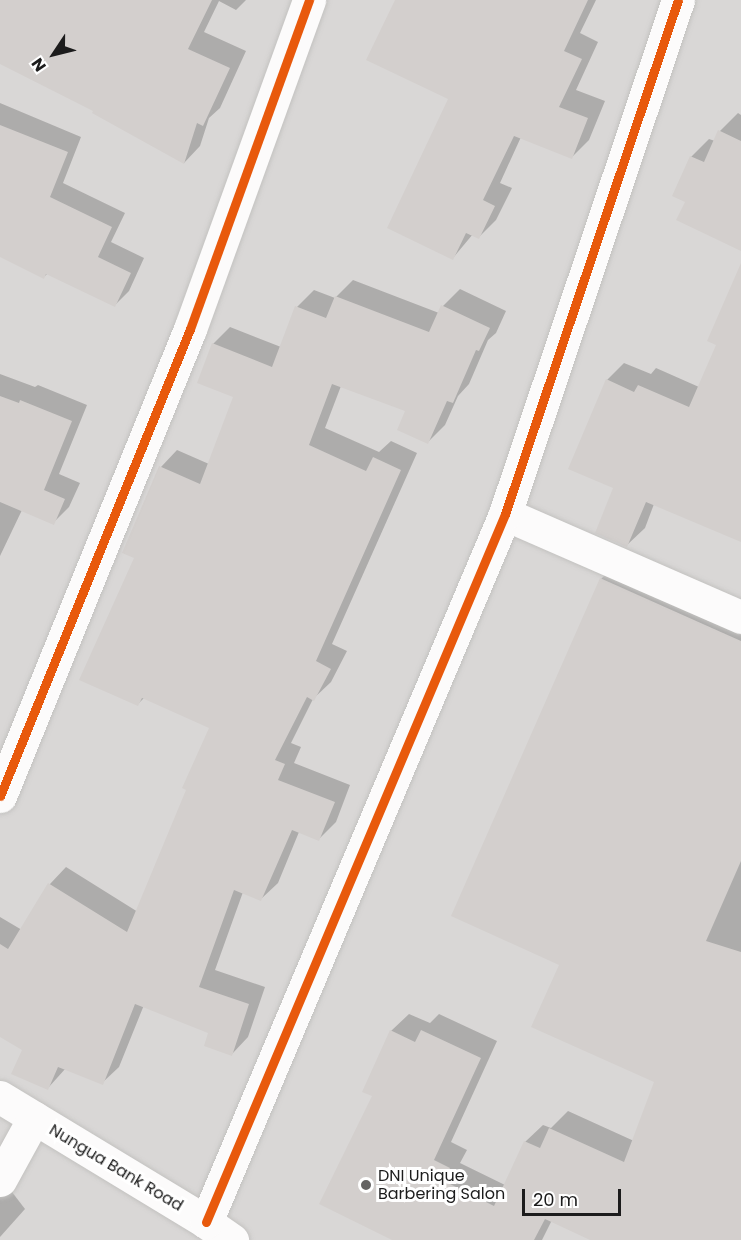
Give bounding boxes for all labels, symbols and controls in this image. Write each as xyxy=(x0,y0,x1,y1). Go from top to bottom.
north arrow xyxy=(24,24,84,84)
text: N xyxy=(26,53,52,76)
street label: Nungua Bank Road xyxy=(46,1120,186,1216)
place label: DNI Unique Barbering Salon xyxy=(378,1166,505,1204)
scale bar xyxy=(525,1177,624,1215)
marker: DNI Unique Barbering Salon xyxy=(359,1178,373,1192)
text: 20 m xyxy=(533,1187,578,1212)

